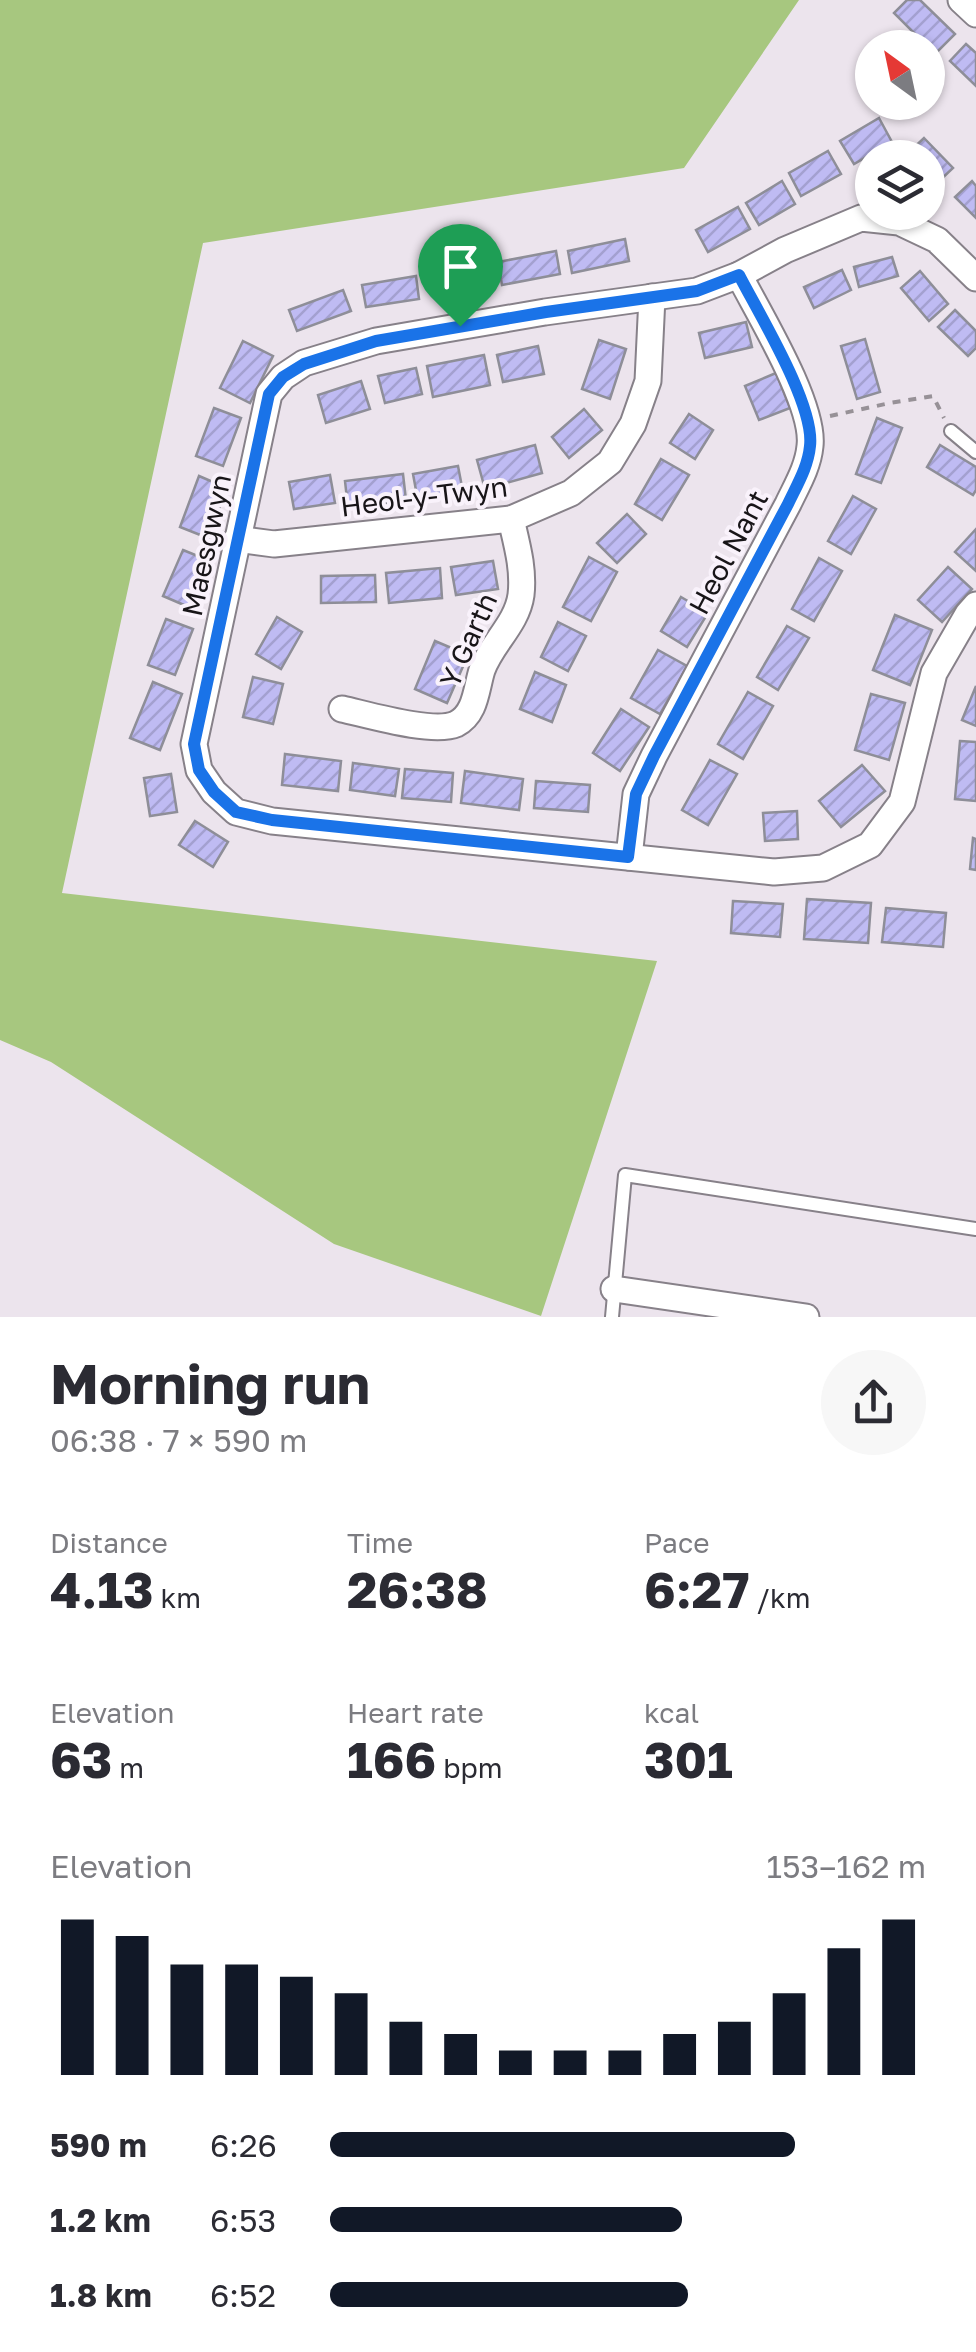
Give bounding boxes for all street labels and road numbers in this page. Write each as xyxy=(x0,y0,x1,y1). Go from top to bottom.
street label: Heol-y-Twyn xyxy=(339,469,509,523)
street label: Maesgwyn xyxy=(175,471,237,619)
street label: Heol Nant xyxy=(682,484,774,620)
street label: Y Garth xyxy=(433,587,503,693)

